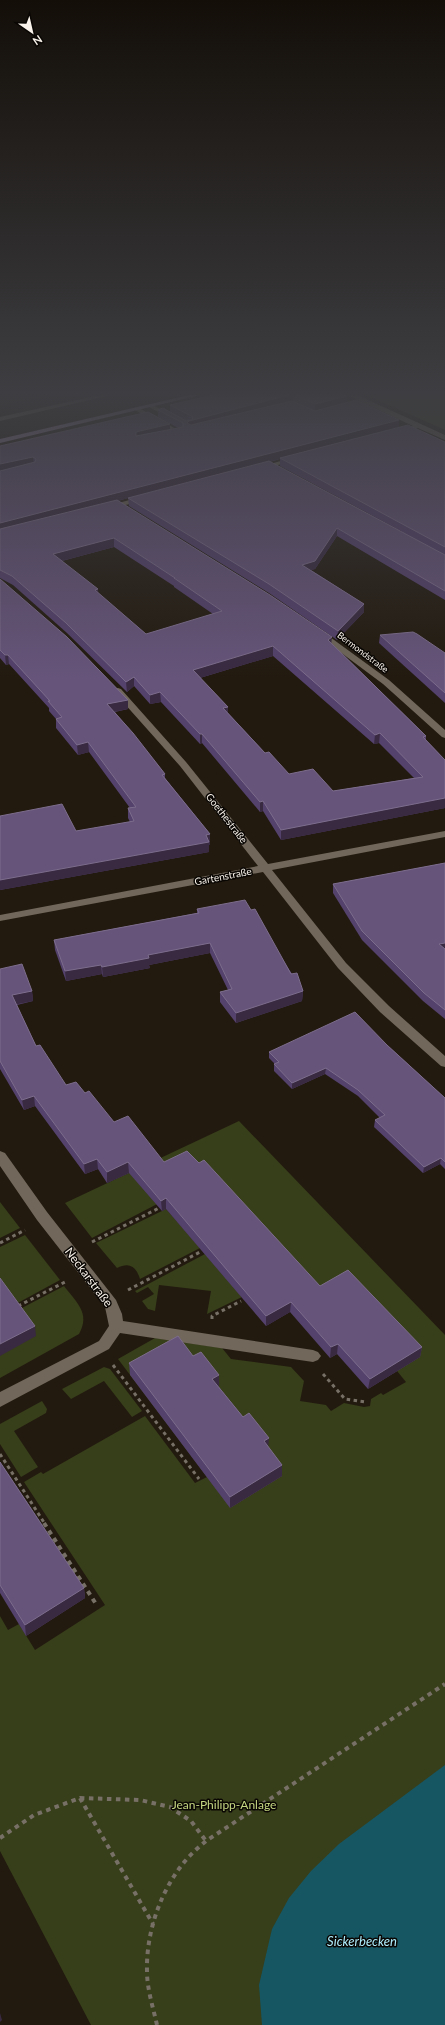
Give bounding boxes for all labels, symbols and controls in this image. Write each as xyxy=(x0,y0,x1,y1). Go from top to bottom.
north arrow xyxy=(12,12,52,52)
text: N xyxy=(31,33,45,48)
street label: Bermondstraße xyxy=(335,629,391,675)
street label: Goethestraße xyxy=(204,791,250,845)
street label: Gartenstraße xyxy=(193,865,253,887)
street label: Neckarstraße xyxy=(62,1244,116,1310)
park label: Jean-Philipp-Anlage xyxy=(172,1797,276,1812)
water label: Sickerbecken xyxy=(327,1933,397,1949)

